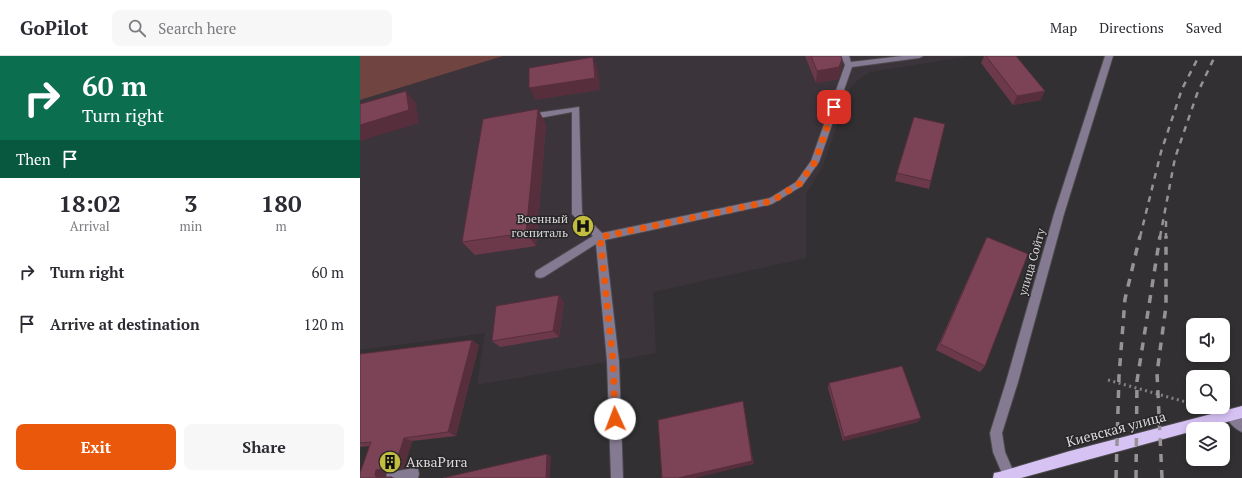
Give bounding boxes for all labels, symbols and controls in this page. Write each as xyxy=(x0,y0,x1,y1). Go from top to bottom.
search box xyxy=(112,10,392,46)
text: GoPilot xyxy=(20,15,88,40)
icon: search xyxy=(126,17,148,39)
text: Search here xyxy=(158,18,236,38)
text: Map xyxy=(1050,18,1077,37)
text: Directions xyxy=(1099,18,1164,37)
text: Saved xyxy=(1186,18,1222,37)
text: 60 m xyxy=(82,67,147,104)
icon: right xyxy=(16,72,68,124)
pin xyxy=(817,90,851,124)
icon: arrive xyxy=(823,96,845,118)
text: Turn right xyxy=(82,103,164,127)
icon: arrive xyxy=(59,148,81,170)
text: Then xyxy=(16,149,51,169)
text: 18:02 xyxy=(58,187,121,219)
text: 3 xyxy=(184,187,198,219)
text: 180 xyxy=(261,187,301,219)
place label: Военный госпиталь xyxy=(511,211,568,240)
hospital icon: Военный госпиталь xyxy=(570,213,596,239)
text: Arrival xyxy=(70,217,110,235)
text: min xyxy=(179,217,202,235)
text: m xyxy=(276,217,287,235)
street label: улица Сойту xyxy=(1014,226,1049,298)
icon: right xyxy=(16,261,38,283)
text: Turn right xyxy=(50,262,125,282)
text: 60 m xyxy=(311,262,344,282)
icon: arrive xyxy=(16,313,38,335)
text: Arrive at destination xyxy=(50,314,200,334)
text: 120 m xyxy=(303,314,344,334)
map controls xyxy=(1186,318,1230,466)
button: sound xyxy=(1186,318,1230,362)
button: search xyxy=(1186,370,1230,414)
position arrow xyxy=(594,398,636,440)
street label: Киевская улица xyxy=(1064,406,1168,451)
button: layers xyxy=(1186,422,1230,466)
button: Exit xyxy=(16,424,176,470)
button: Share xyxy=(184,424,344,470)
building icon: АкваРига xyxy=(377,449,403,475)
place label: АкваРига xyxy=(406,452,468,471)

